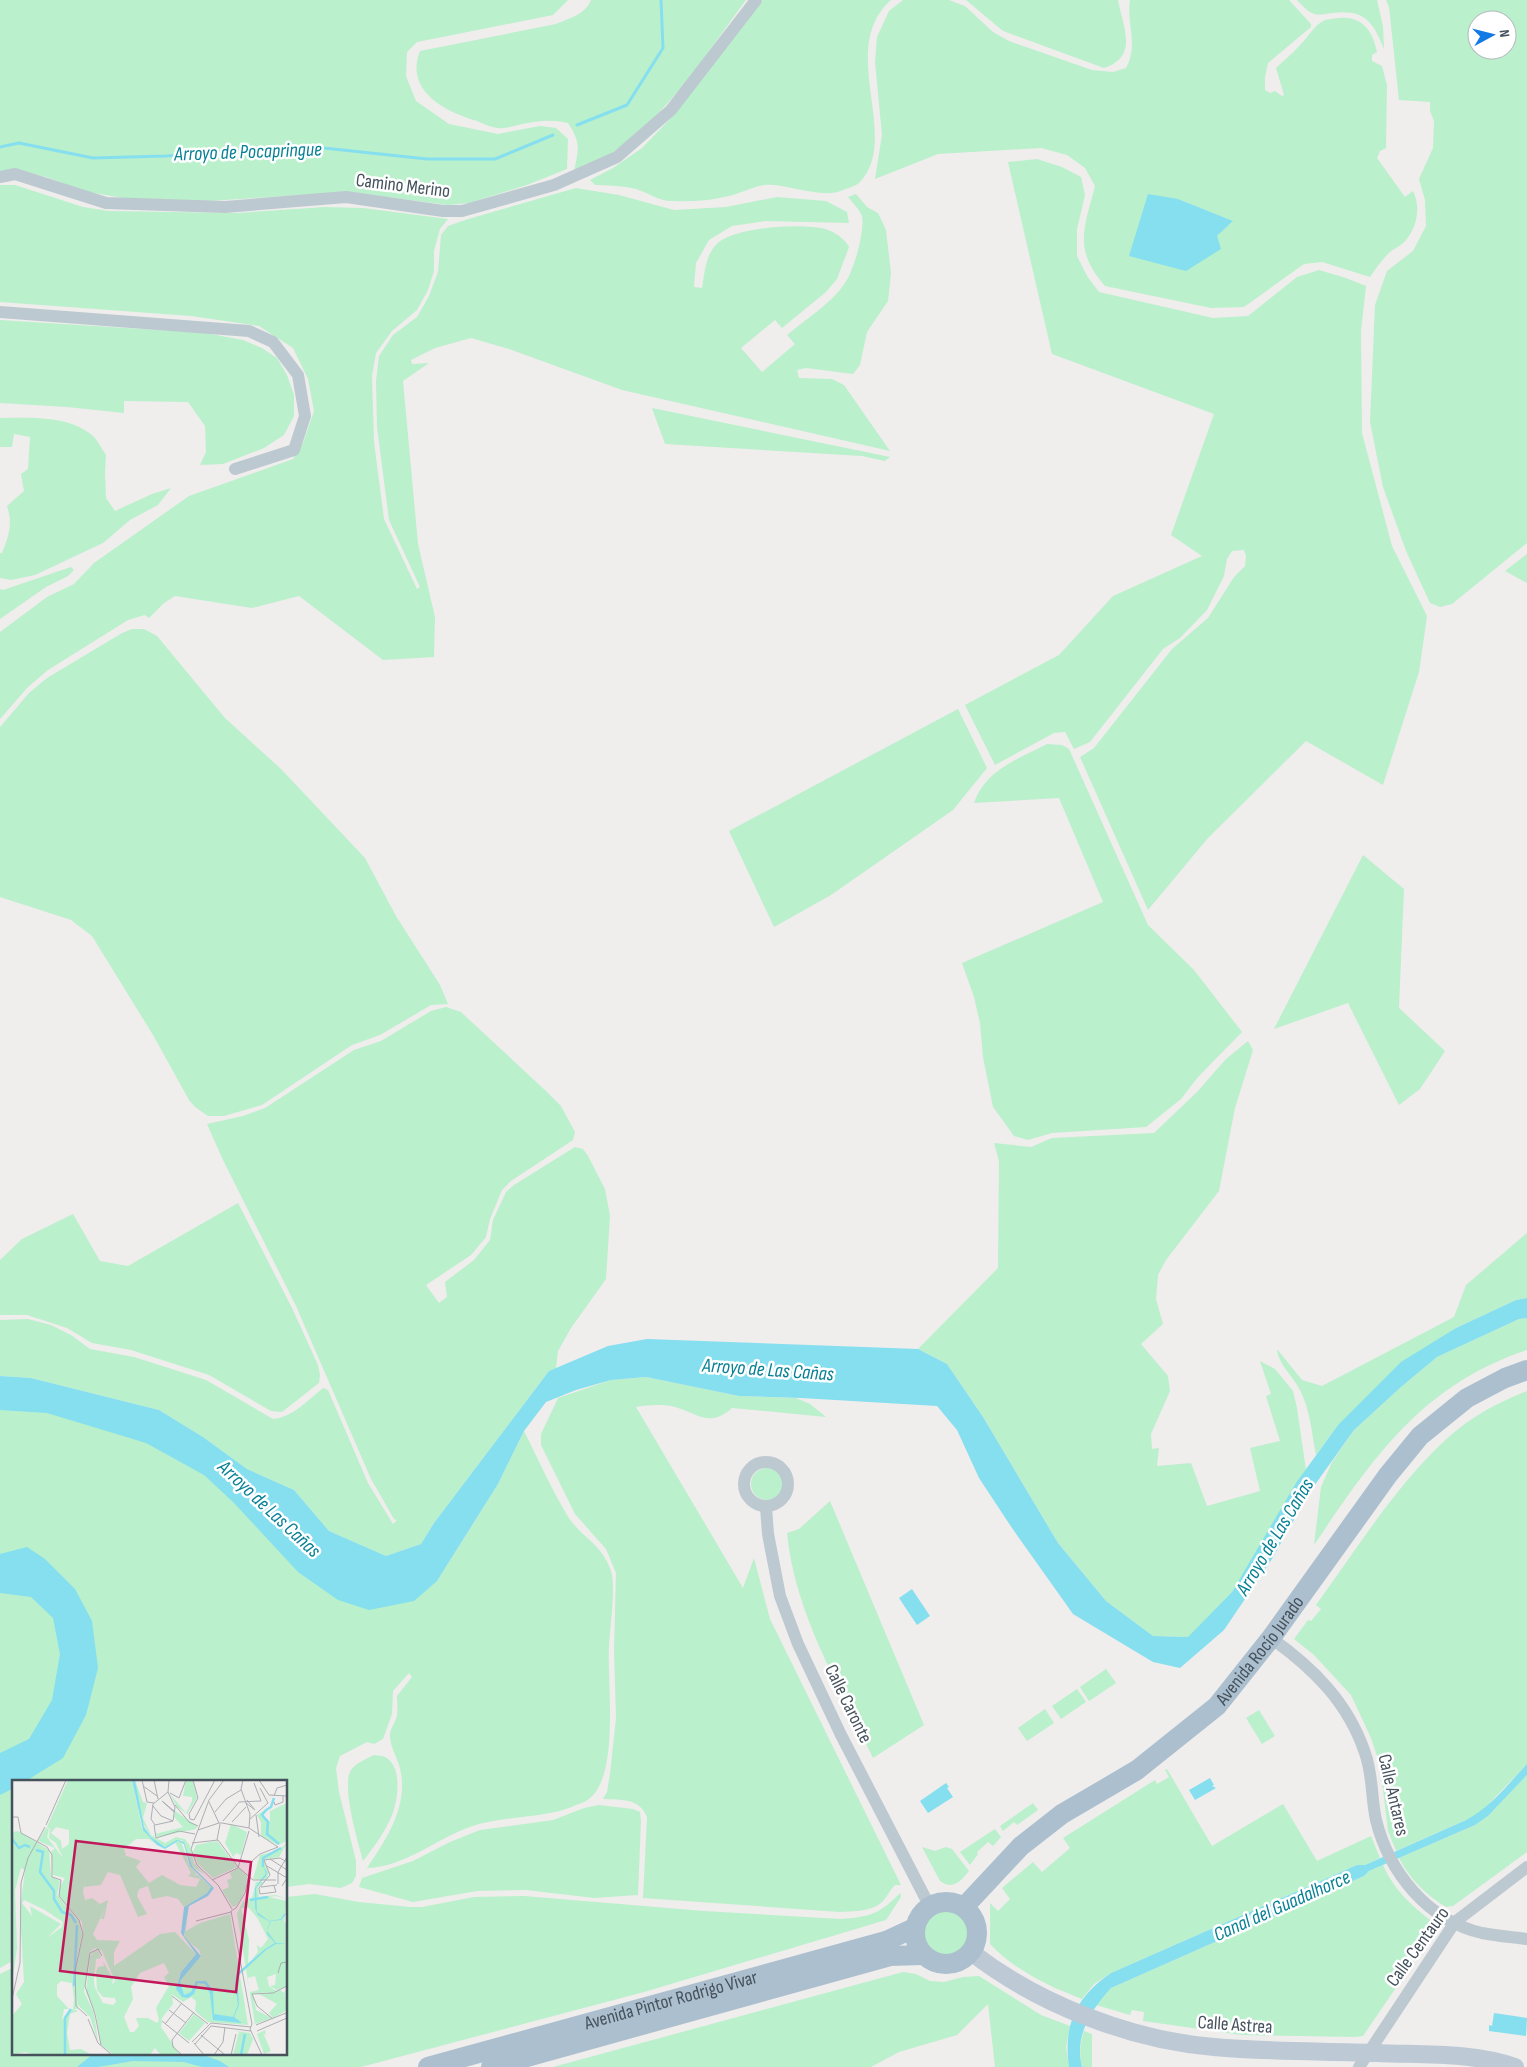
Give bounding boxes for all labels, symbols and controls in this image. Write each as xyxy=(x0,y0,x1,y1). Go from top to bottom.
north arrow xyxy=(1467,10,1517,60)
text: N xyxy=(1496,29,1513,38)
water label: Arroyo de Pocapringue xyxy=(173,137,322,167)
street label: Camino Merino xyxy=(354,169,452,203)
water label: Arroyo de Las Cañas xyxy=(700,1353,835,1387)
water label: Arroyo de Las Cañas xyxy=(212,1455,325,1563)
water label: Arroyo de Las Cañas xyxy=(1230,1474,1319,1600)
street label: Avenida Rocío Jurado xyxy=(1210,1591,1309,1711)
street label: Calle Caronte xyxy=(819,1661,877,1747)
street label: Calle Antares xyxy=(1372,1752,1414,1838)
inset map xyxy=(12,1780,288,2054)
water label: Canal del Guadalhorce xyxy=(1210,1865,1354,1947)
street label: Calle Centauro xyxy=(1381,1903,1455,1991)
street label: Avenida Pintor Rodrigo Vivar xyxy=(581,1965,761,2035)
street label: Calle Astrea xyxy=(1197,2011,1273,2039)

